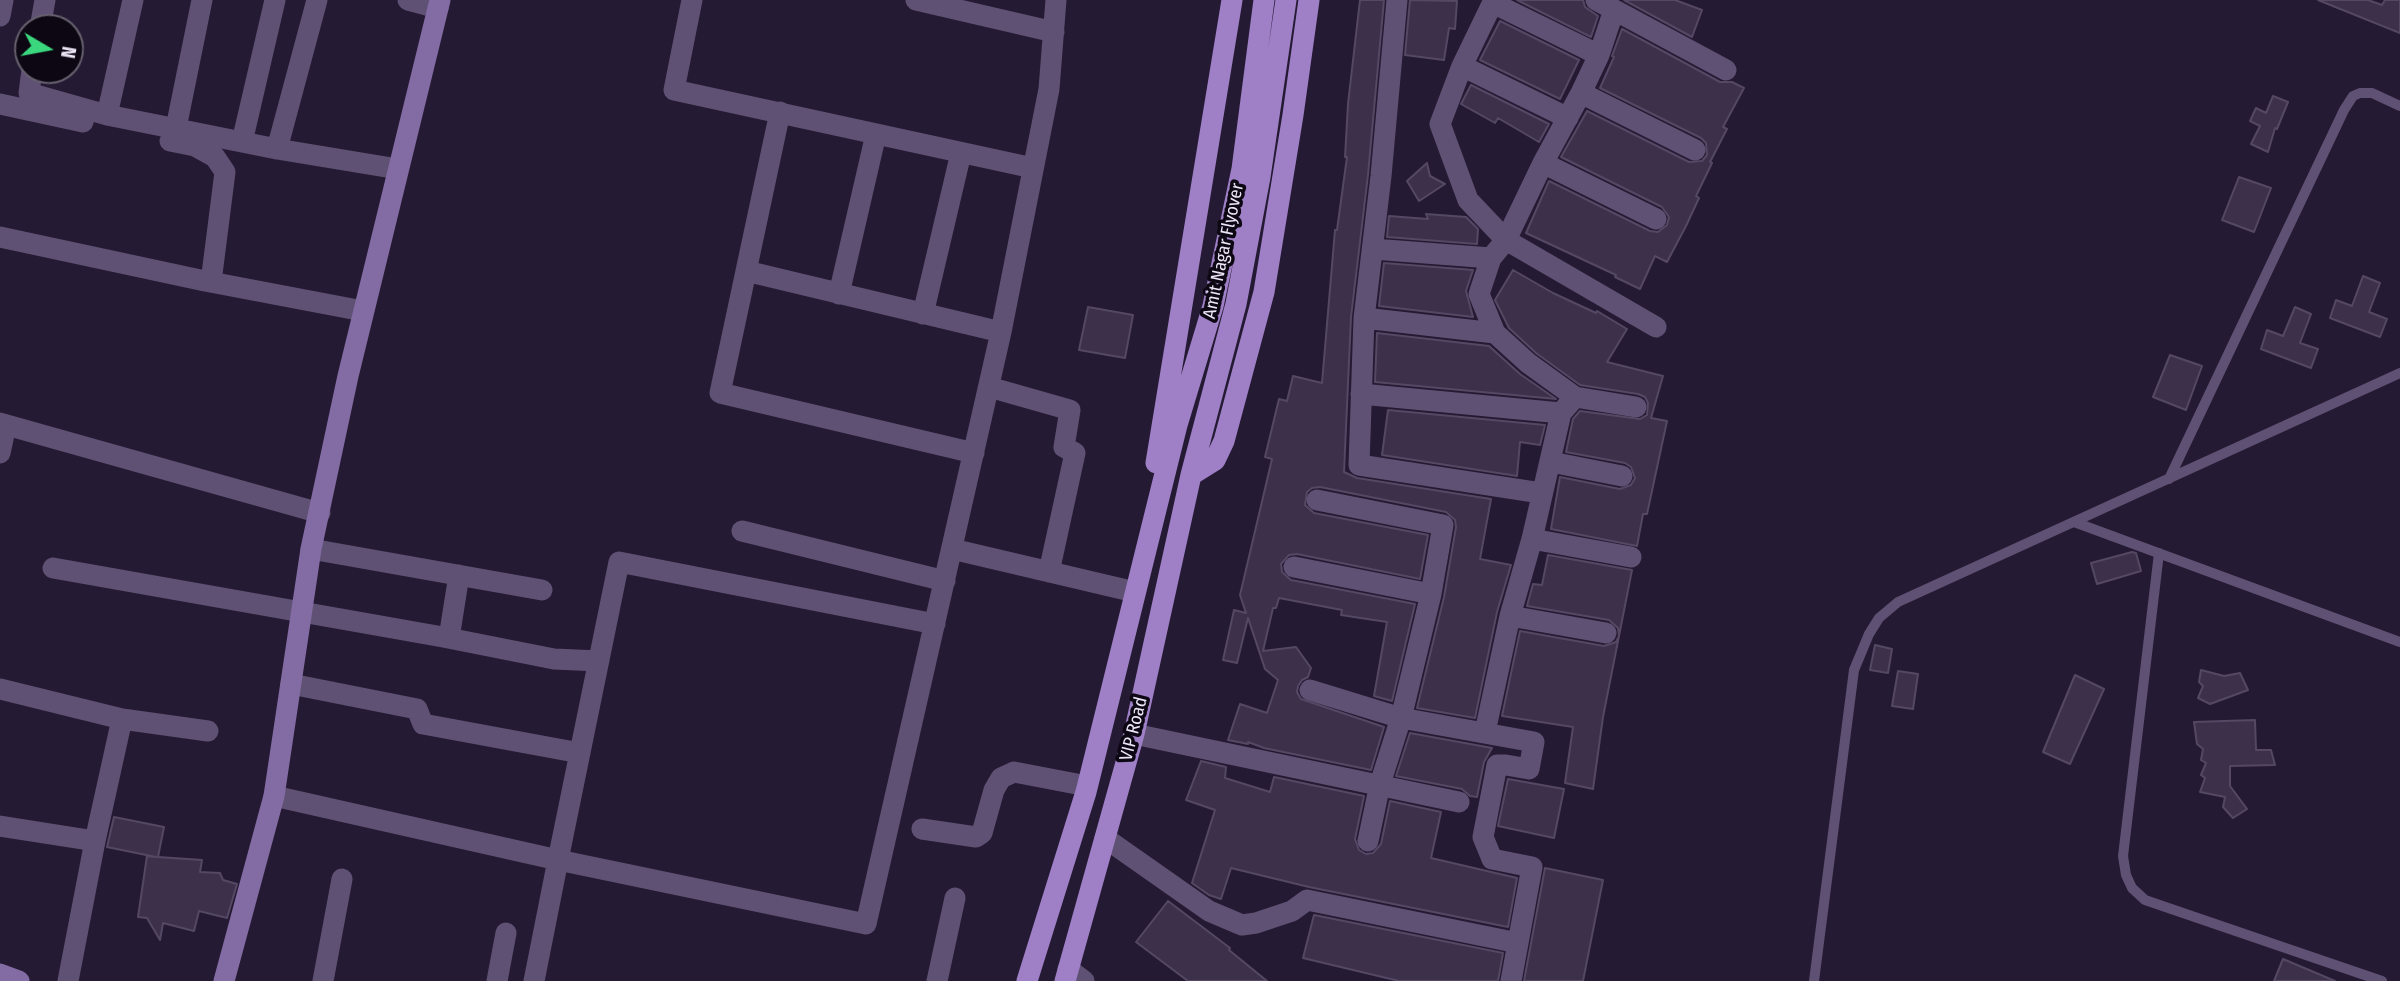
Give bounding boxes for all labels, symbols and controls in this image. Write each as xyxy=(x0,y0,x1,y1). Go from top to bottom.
north arrow xyxy=(14,14,84,84)
text: N xyxy=(56,45,81,60)
street label: Amit Nagar Flyover xyxy=(1199,181,1249,321)
street label: VIP Road xyxy=(1116,695,1152,763)

